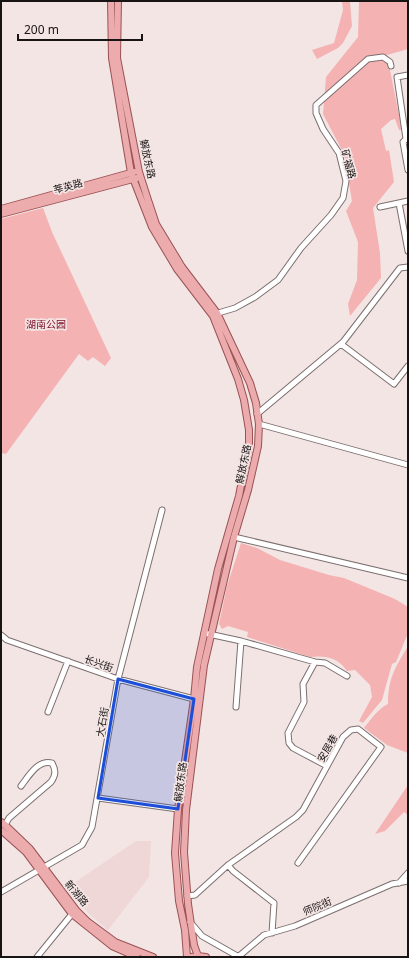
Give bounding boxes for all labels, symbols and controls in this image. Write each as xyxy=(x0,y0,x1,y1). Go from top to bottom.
scale bar xyxy=(18,16,142,42)
text: 200 m xyxy=(24,21,59,38)
street label: 解放东路 xyxy=(137,138,159,180)
street label: 矿福路 xyxy=(338,148,360,180)
street label: 莘英路 xyxy=(52,175,84,197)
park label: 湖南公园 xyxy=(26,317,66,331)
street label: 解放东路 xyxy=(232,443,254,485)
street label: 长兴街 xyxy=(83,651,115,675)
street label: 大石街 xyxy=(93,706,111,738)
street label: 安居巷 xyxy=(313,732,341,764)
street label: 解放东路 xyxy=(171,761,189,803)
street label: 新湖路 xyxy=(62,877,92,909)
street label: 师院街 xyxy=(300,894,334,918)

